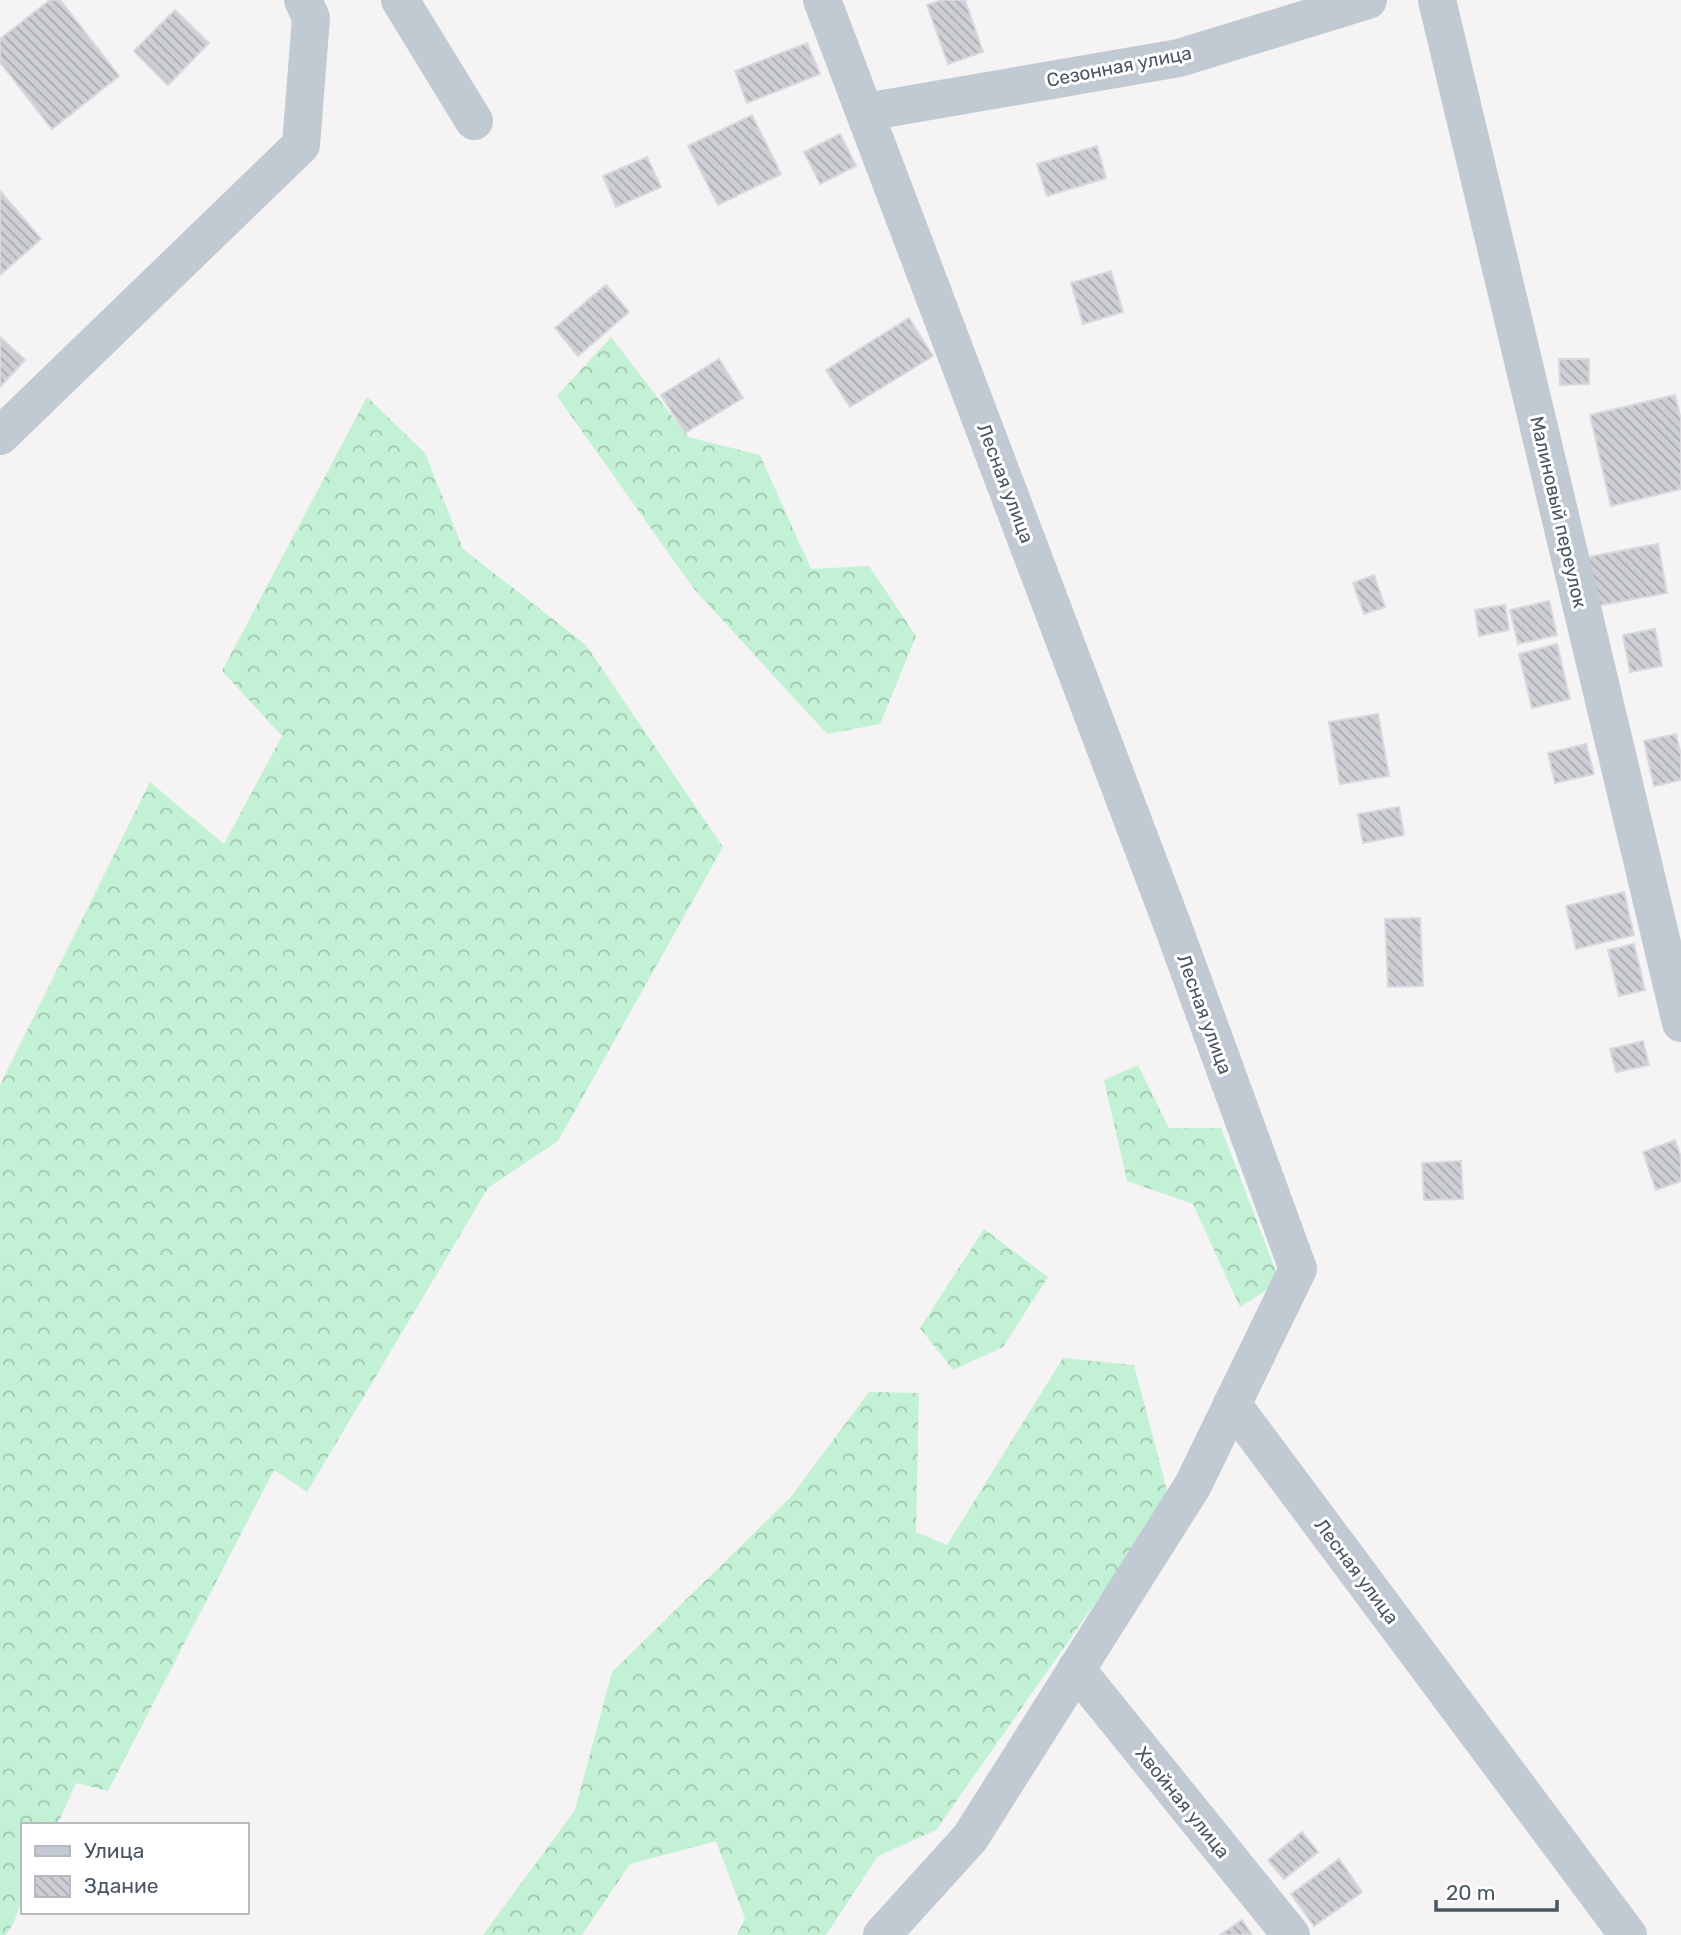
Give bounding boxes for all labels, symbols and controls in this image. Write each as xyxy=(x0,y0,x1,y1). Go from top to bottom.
street label: Сезонная улица xyxy=(1045,41,1194,92)
street label: Малиновый переулок xyxy=(1525,414,1592,610)
street label: Лесная улица xyxy=(972,420,1039,546)
street label: Лесная улица xyxy=(1172,951,1237,1077)
street label: Лесная улица xyxy=(1309,1514,1404,1629)
street label: Хвойная улица xyxy=(1131,1742,1235,1863)
legend xyxy=(21,1823,248,1914)
text: Улица xyxy=(84,1838,144,1863)
scale bar xyxy=(1436,1868,1557,1912)
text: Здание xyxy=(84,1873,159,1898)
text: 20 m xyxy=(1446,1880,1495,1905)

